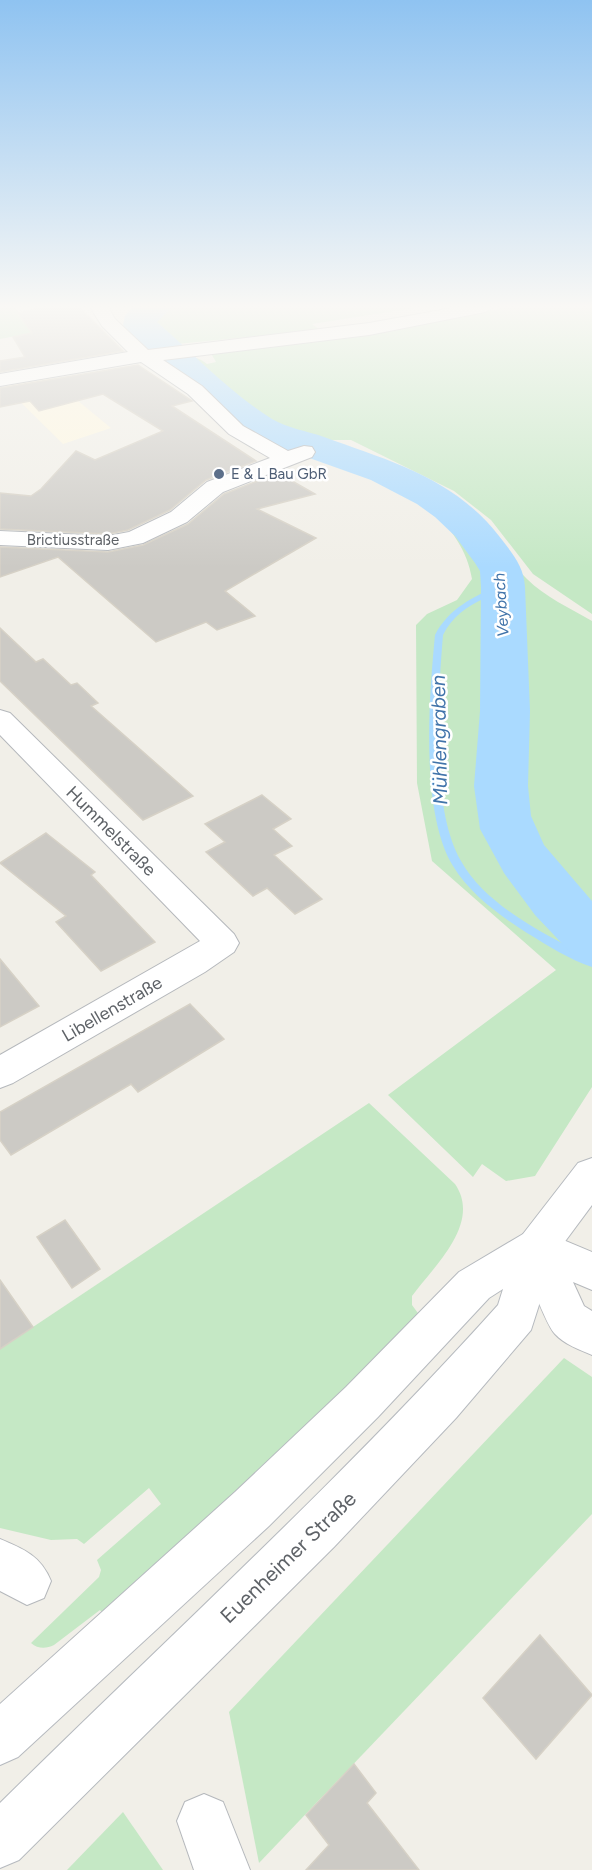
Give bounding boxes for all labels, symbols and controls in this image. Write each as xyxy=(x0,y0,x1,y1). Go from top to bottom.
place label: E & L Bau GbR xyxy=(231,465,327,483)
marker: E & L Bau GbR xyxy=(212,467,226,481)
street label: Brictiusstraße xyxy=(27,531,119,549)
water label: Veybach xyxy=(489,572,513,638)
water label: Mühlengraben xyxy=(426,675,452,805)
street label: Hummelstraße xyxy=(61,781,161,881)
street label: Libellenstraße xyxy=(58,971,166,1047)
street label: Euenheimer Straße xyxy=(215,1486,361,1628)

